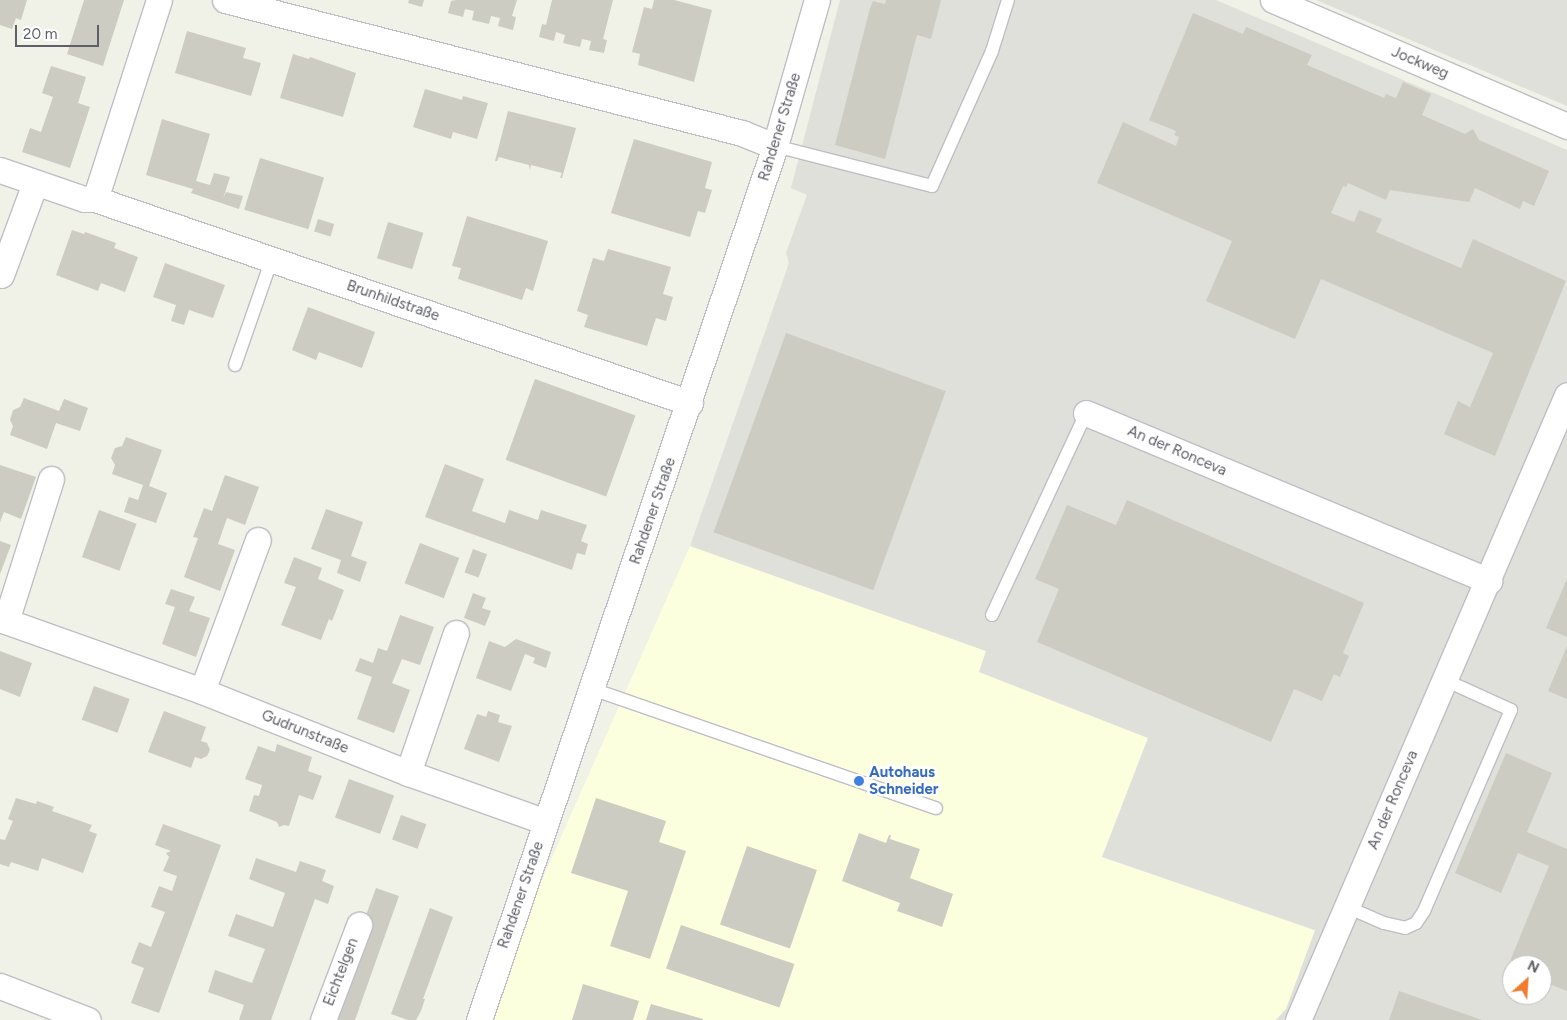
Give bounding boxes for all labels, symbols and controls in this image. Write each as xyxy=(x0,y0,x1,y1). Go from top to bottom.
scale bar xyxy=(18,15,101,47)
text: 20 m xyxy=(23,25,57,43)
street label: Jockweg xyxy=(1389,43,1451,83)
street label: Rahdener Straße xyxy=(755,71,805,183)
street label: Brunhildstraße xyxy=(344,277,442,325)
street label: An der Ronceva xyxy=(1125,422,1229,480)
street label: Rahdener Straße xyxy=(626,455,680,567)
street label: Gudrunstraße xyxy=(259,706,351,758)
street label: An der Ronceva xyxy=(1364,748,1422,852)
place label: Autohaus Schneider xyxy=(869,763,939,798)
marker: Autohaus Schneider xyxy=(853,775,865,787)
street label: Rahdener Straße xyxy=(494,839,548,951)
street label: Eichtelgen xyxy=(320,935,362,1009)
north arrow xyxy=(1502,955,1552,1005)
text: N xyxy=(1525,957,1542,977)

